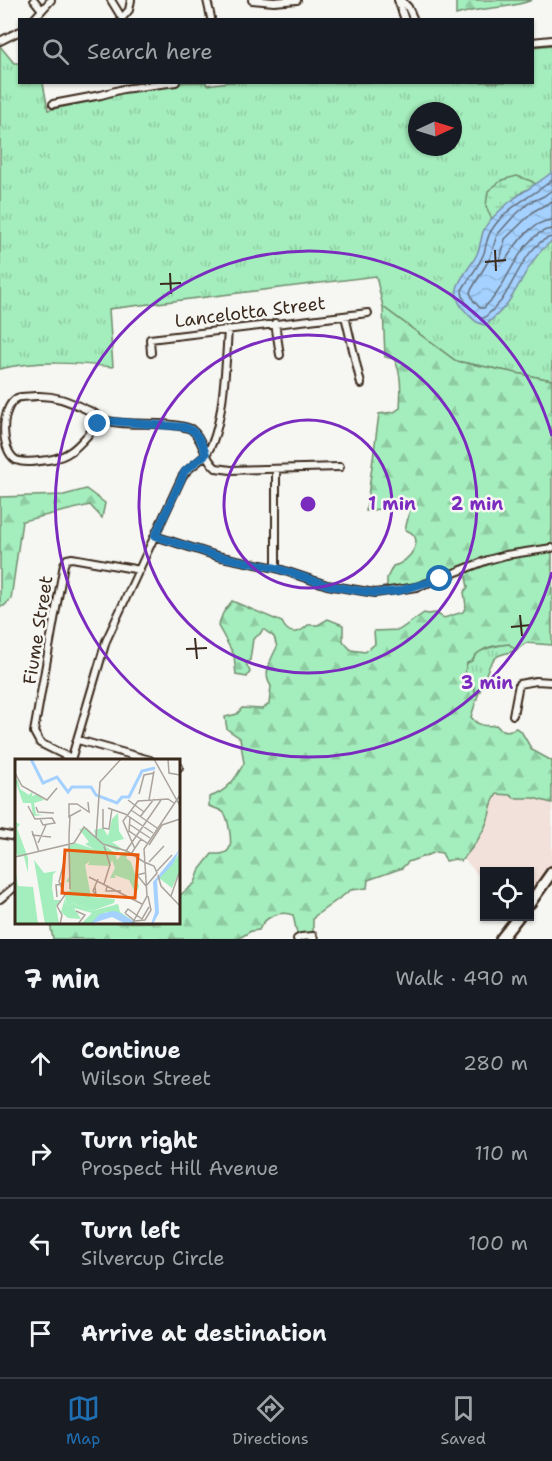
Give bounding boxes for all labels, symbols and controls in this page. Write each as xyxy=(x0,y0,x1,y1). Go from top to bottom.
search box xyxy=(18,18,534,84)
icon: search xyxy=(39,35,72,68)
text: Search here xyxy=(87,37,213,66)
north arrow xyxy=(408,102,462,156)
street label: Lancelotta Street xyxy=(173,291,327,333)
route end xyxy=(84,410,110,436)
text: 1 min xyxy=(368,492,416,516)
text: 2 min xyxy=(451,492,503,516)
centre of rings xyxy=(298,494,318,514)
route start xyxy=(426,565,452,591)
street label: Fiume Street xyxy=(18,574,58,686)
text: 3 min xyxy=(461,671,513,695)
inset map xyxy=(15,759,180,924)
map controls xyxy=(480,867,534,921)
button: locate xyxy=(480,867,534,921)
text: 7 min xyxy=(24,961,100,996)
text: Walk · 490 m xyxy=(396,965,528,991)
text: Continue xyxy=(81,1036,181,1065)
icon: ahead xyxy=(24,1047,57,1080)
text: 280 m xyxy=(463,1050,528,1076)
text: Wilson Street xyxy=(81,1065,211,1091)
text: Turn right xyxy=(81,1126,198,1155)
icon: right xyxy=(24,1137,57,1170)
text: 110 m xyxy=(474,1140,528,1166)
text: Prospect Hill Avenue xyxy=(81,1155,279,1181)
text: Turn left xyxy=(81,1216,180,1245)
icon: left xyxy=(24,1227,57,1260)
text: 100 m xyxy=(468,1230,528,1256)
text: Silvercup Circle xyxy=(81,1245,225,1271)
icon: arrive xyxy=(24,1317,57,1350)
text: Arrive at destination xyxy=(81,1319,327,1348)
tab: Map xyxy=(66,1392,100,1449)
tab: Directions xyxy=(232,1392,309,1449)
tab: Saved xyxy=(441,1392,486,1449)

